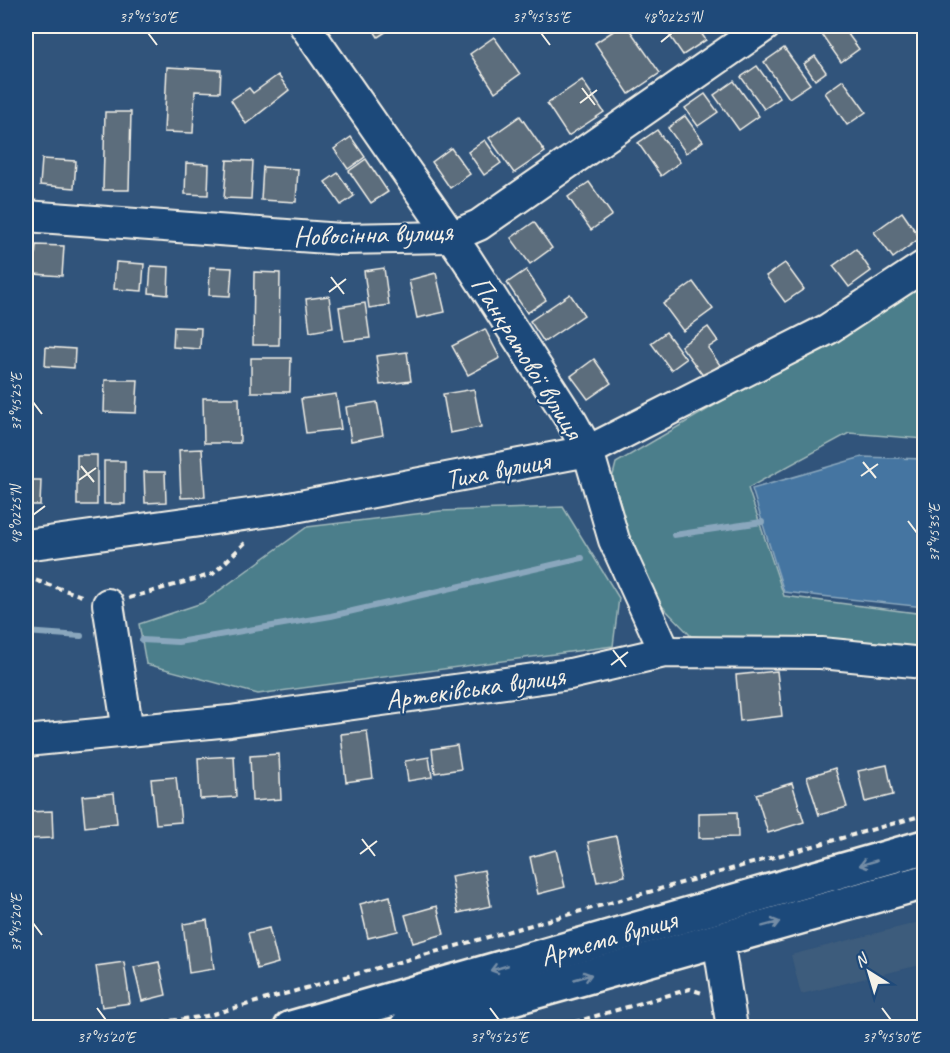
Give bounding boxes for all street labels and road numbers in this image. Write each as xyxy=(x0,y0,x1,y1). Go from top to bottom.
street label: Новосінна вулиця xyxy=(293,213,454,254)
street label: Панкратової вулиця xyxy=(463,269,593,447)
street label: Тиха вулиця xyxy=(442,442,555,497)
street label: Артеківська вулиця xyxy=(383,657,568,717)
street label: Артема вулиця xyxy=(536,901,682,974)

